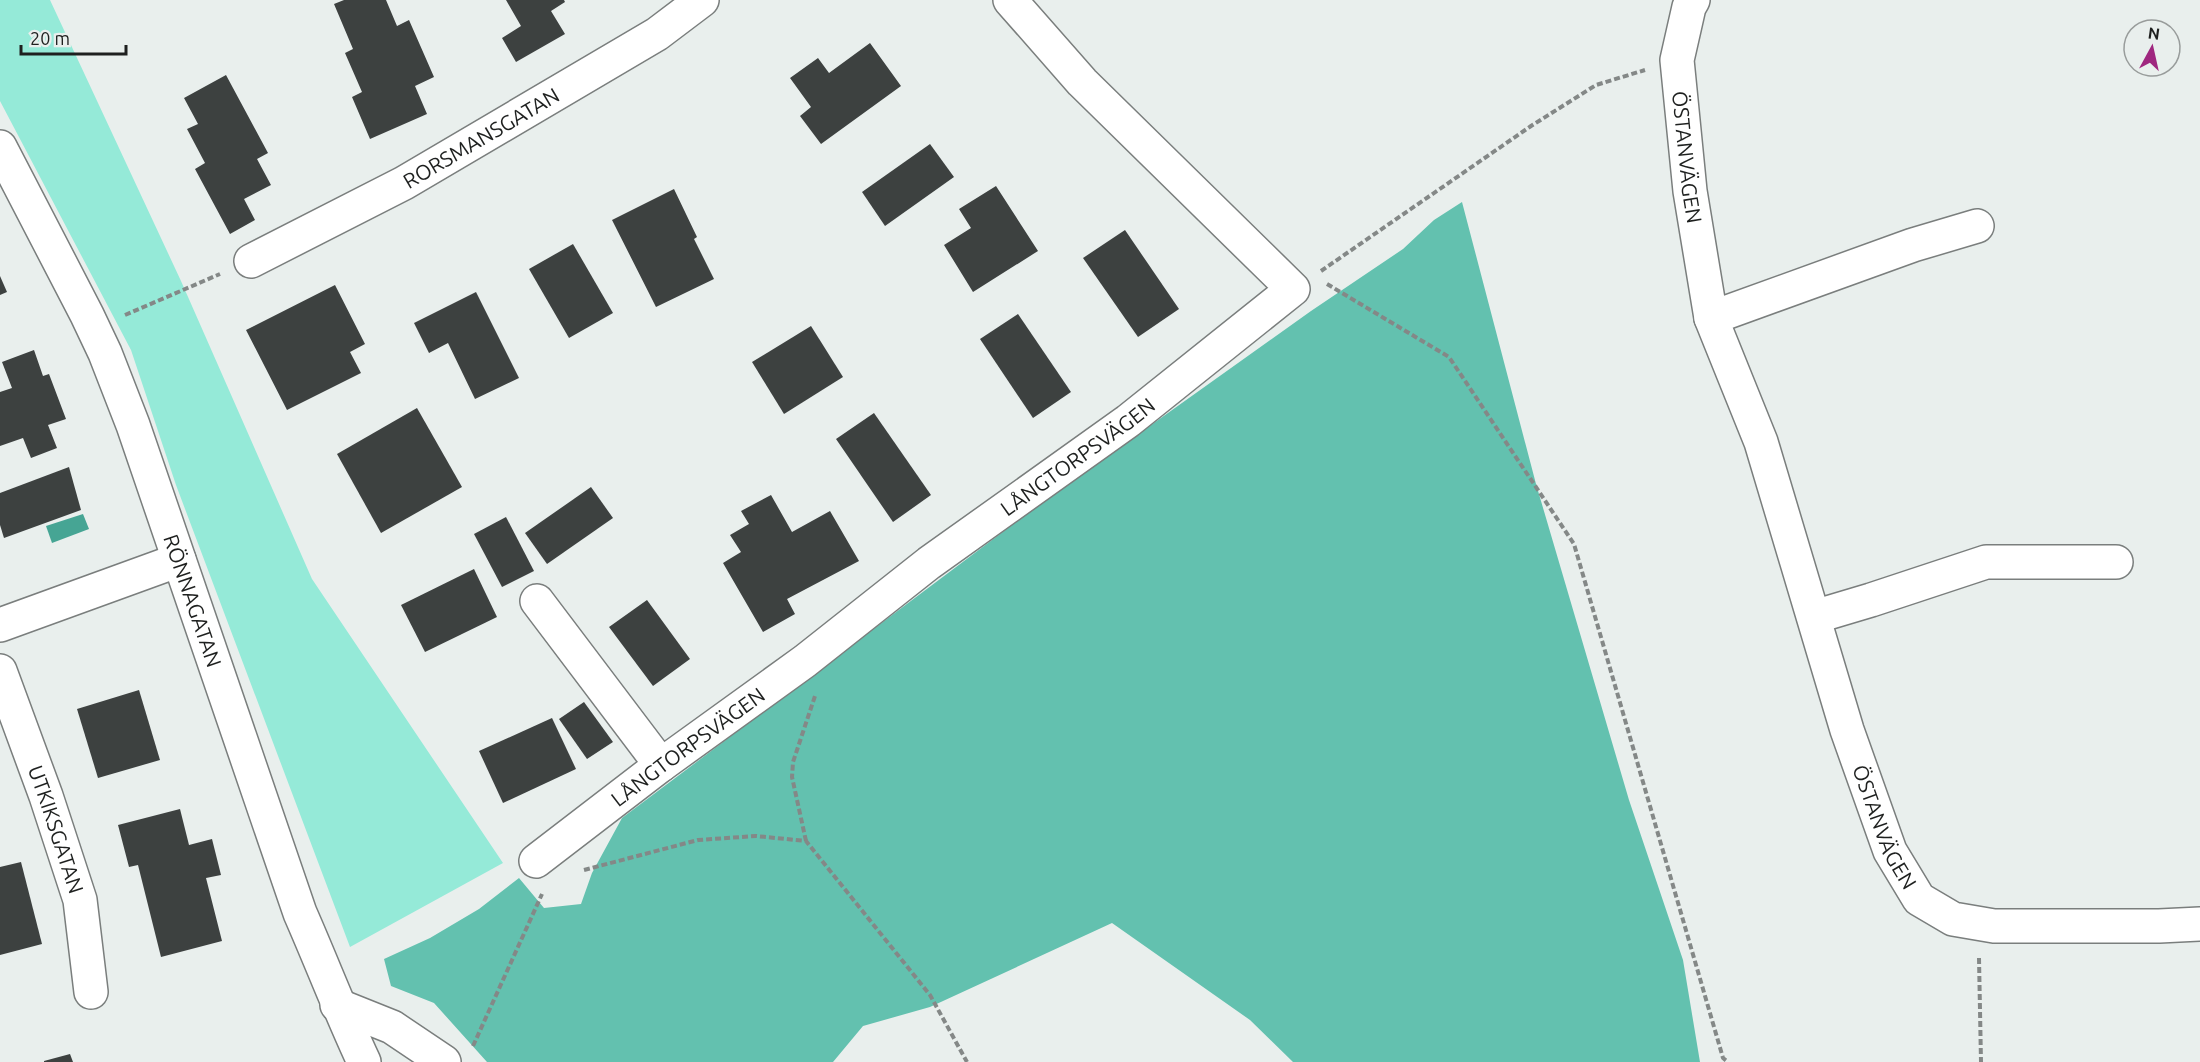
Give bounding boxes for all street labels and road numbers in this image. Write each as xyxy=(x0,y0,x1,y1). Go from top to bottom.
street label: RORSMANSGATAN xyxy=(399,82,563,193)
street label: ÖSTANVÄGEN xyxy=(1668,90,1707,225)
street label: LÅNGTORPSVÄGEN xyxy=(996,393,1159,520)
street label: RÖNNAGATAN xyxy=(159,531,227,670)
street label: LÅNGTORPSVÄGEN xyxy=(606,682,769,811)
street label: ÖSTANVÄGEN xyxy=(1848,761,1922,893)
street label: UTKIKSGATAN xyxy=(24,762,89,896)

